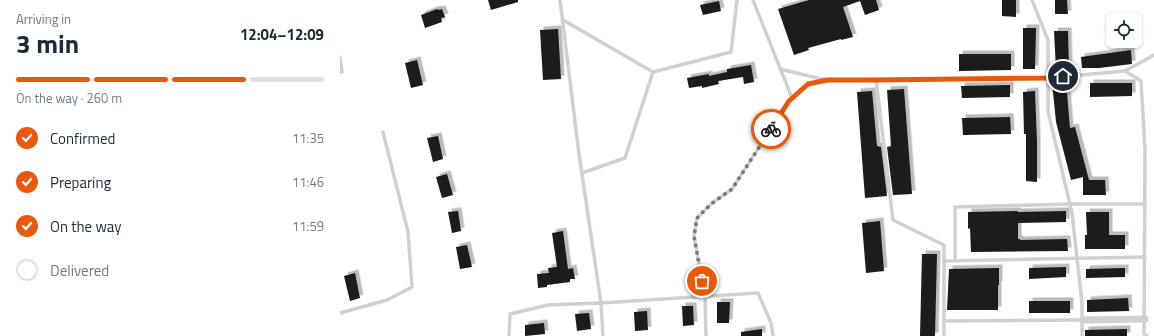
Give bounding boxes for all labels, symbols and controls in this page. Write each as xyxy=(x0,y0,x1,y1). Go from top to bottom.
text: Arriving in xyxy=(16,9,71,29)
map controls xyxy=(1106,12,1142,48)
button: locate xyxy=(1106,12,1142,48)
text: 12:04–12:09 xyxy=(240,23,324,46)
text: 3 min xyxy=(16,24,79,63)
pin xyxy=(1046,59,1080,93)
icon: home xyxy=(1052,65,1074,87)
text: On the way · 260 m xyxy=(16,88,122,108)
courier xyxy=(751,109,791,149)
icon: bike xyxy=(760,118,782,140)
icon: check xyxy=(16,127,38,149)
text: Confirmed xyxy=(50,127,115,150)
text: 11:35 xyxy=(292,128,324,148)
icon: check xyxy=(16,171,38,193)
text: Preparing xyxy=(50,171,111,194)
text: 11:46 xyxy=(292,172,324,192)
icon: check xyxy=(16,215,38,237)
text: On the way xyxy=(50,215,122,238)
text: 11:59 xyxy=(292,216,324,236)
text: Delivered xyxy=(50,259,109,282)
pin xyxy=(685,264,719,298)
icon: bag xyxy=(691,270,713,292)

